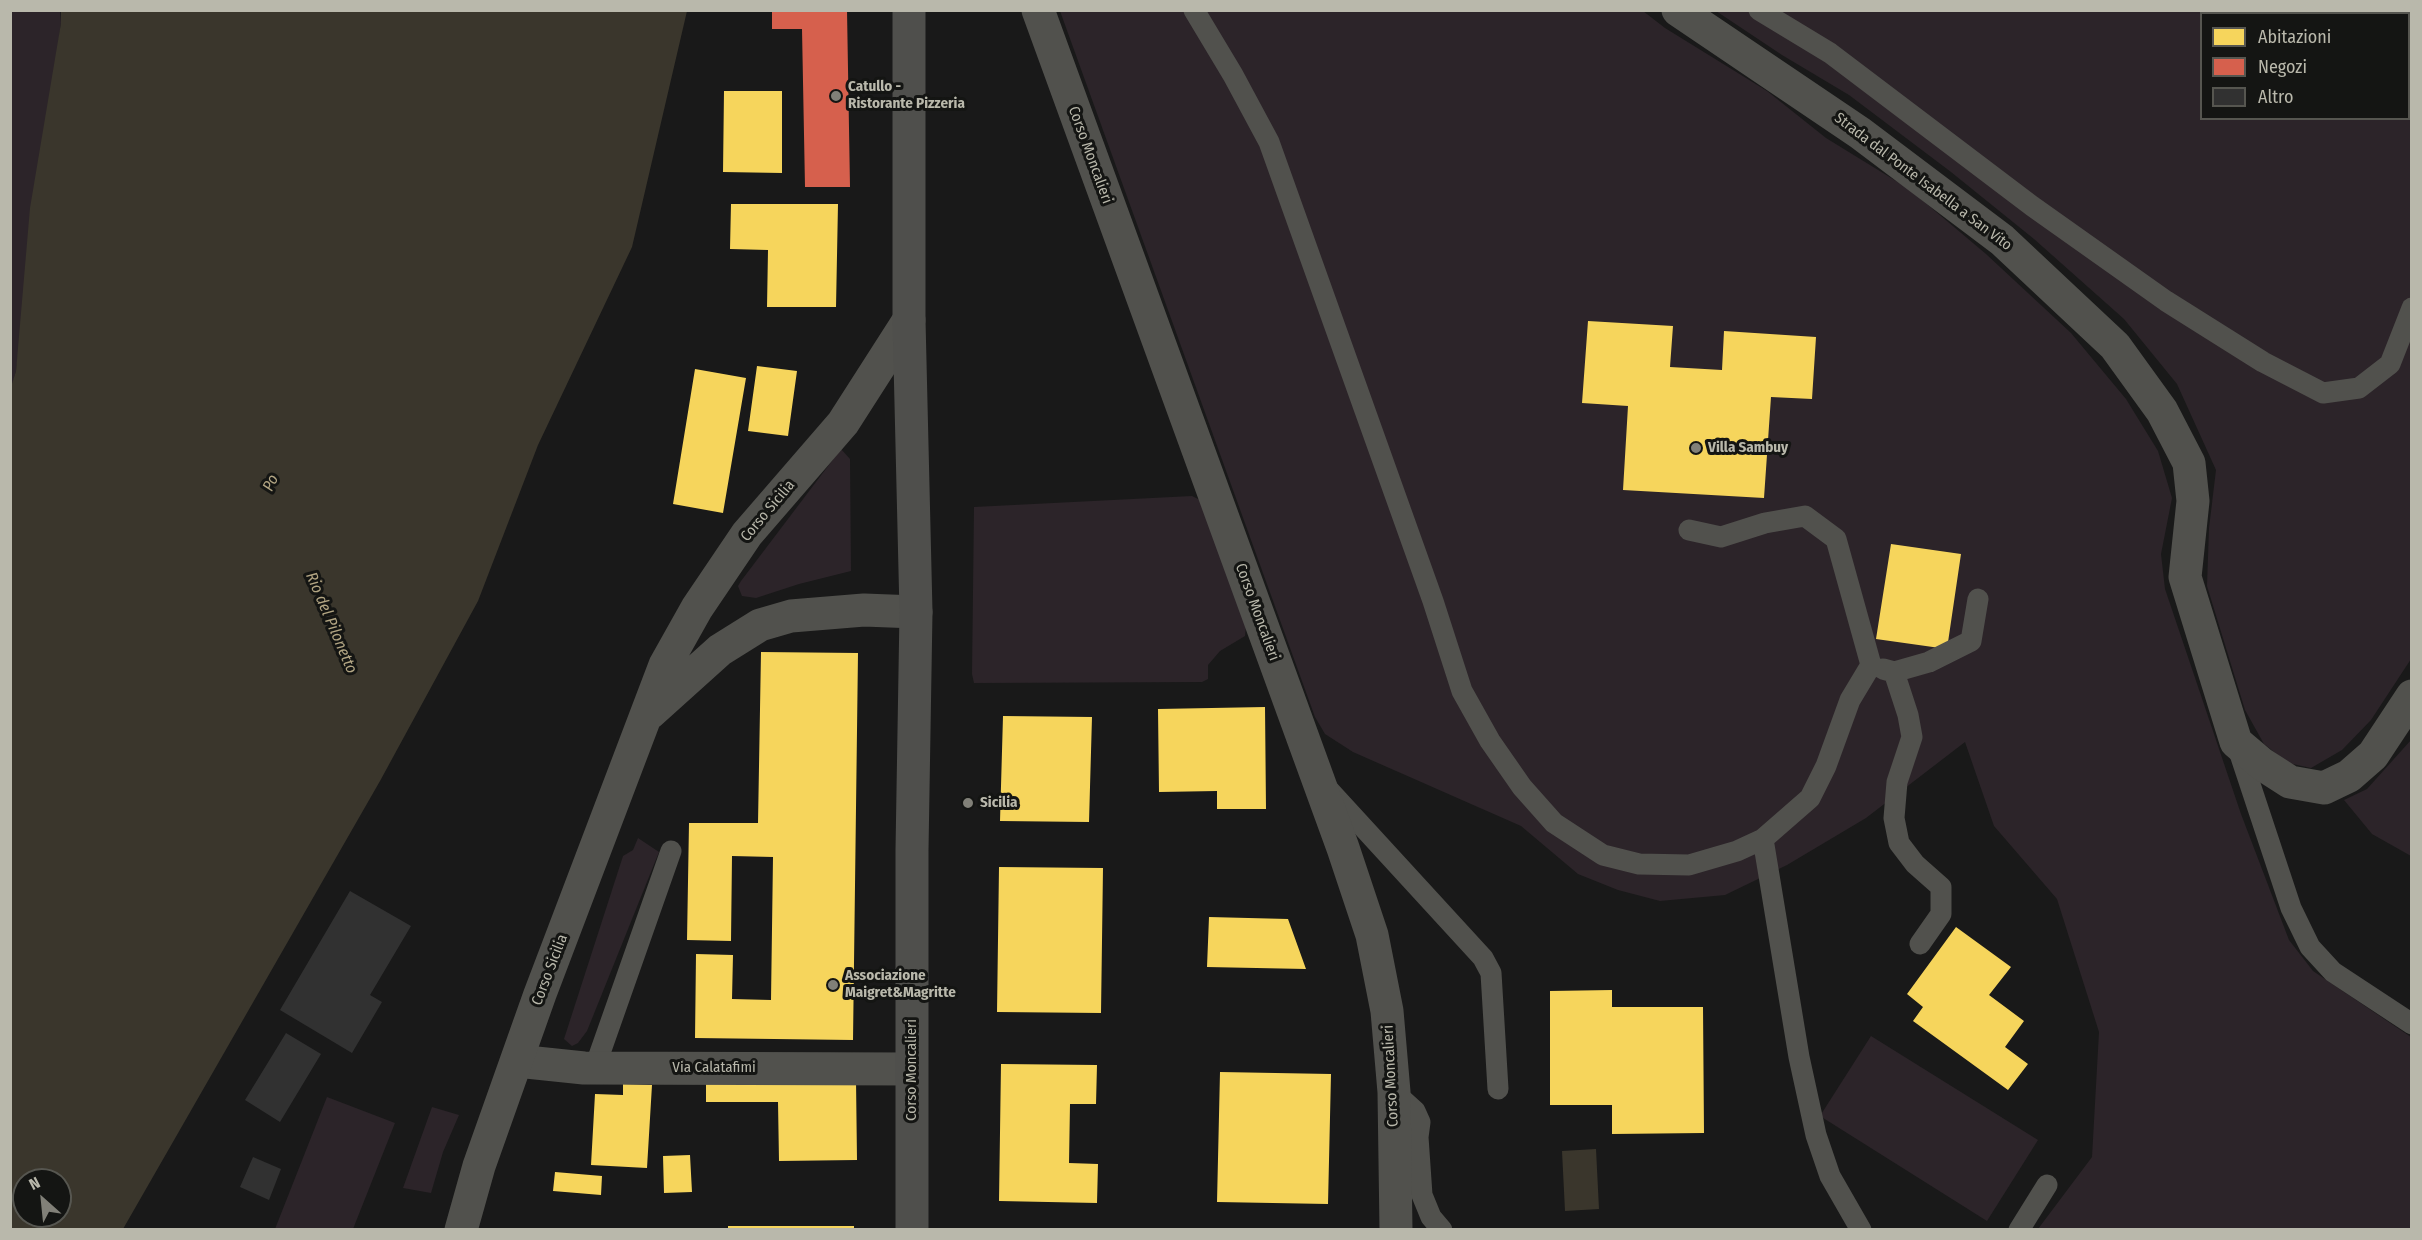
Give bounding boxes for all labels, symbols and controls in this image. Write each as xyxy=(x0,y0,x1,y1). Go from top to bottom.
legend xyxy=(2200,12,2410,120)
text: Abitazioni xyxy=(2258,26,2331,48)
text: Negozi xyxy=(2258,56,2307,78)
place label: Catullo - Ristorante Pizzeria xyxy=(848,78,965,113)
text: Altro xyxy=(2258,86,2293,108)
marker: Catullo - Ristorante Pizzeria xyxy=(829,89,843,103)
street label: Corso Moncalieri xyxy=(1064,104,1116,206)
street label: Strada dal Ponte Isabella a San Vito xyxy=(1831,109,2015,255)
place label: Villa Sambuy xyxy=(1708,439,1788,457)
marker: Villa Sambuy xyxy=(1689,441,1703,455)
water label: Po xyxy=(259,472,283,494)
street label: Corso Sicilia xyxy=(737,477,799,545)
street label: Corso Moncalieri xyxy=(1231,561,1283,663)
water label: Rio del Pilonetto xyxy=(301,570,361,676)
place label: Sicilia xyxy=(980,794,1018,812)
marker: Sicilia xyxy=(961,796,975,810)
street label: Corso Sicilia xyxy=(528,932,572,1008)
place label: Associazione Maigret&Magritte xyxy=(845,967,956,1002)
marker: Associazione Maigret&Magritte xyxy=(826,978,840,992)
street label: Corso Moncalieri xyxy=(903,1019,921,1121)
street label: Corso Moncalieri xyxy=(1379,1025,1403,1127)
street label: Via Calatafimi xyxy=(672,1059,756,1077)
north arrow xyxy=(12,1168,72,1228)
text: N xyxy=(26,1173,43,1194)

